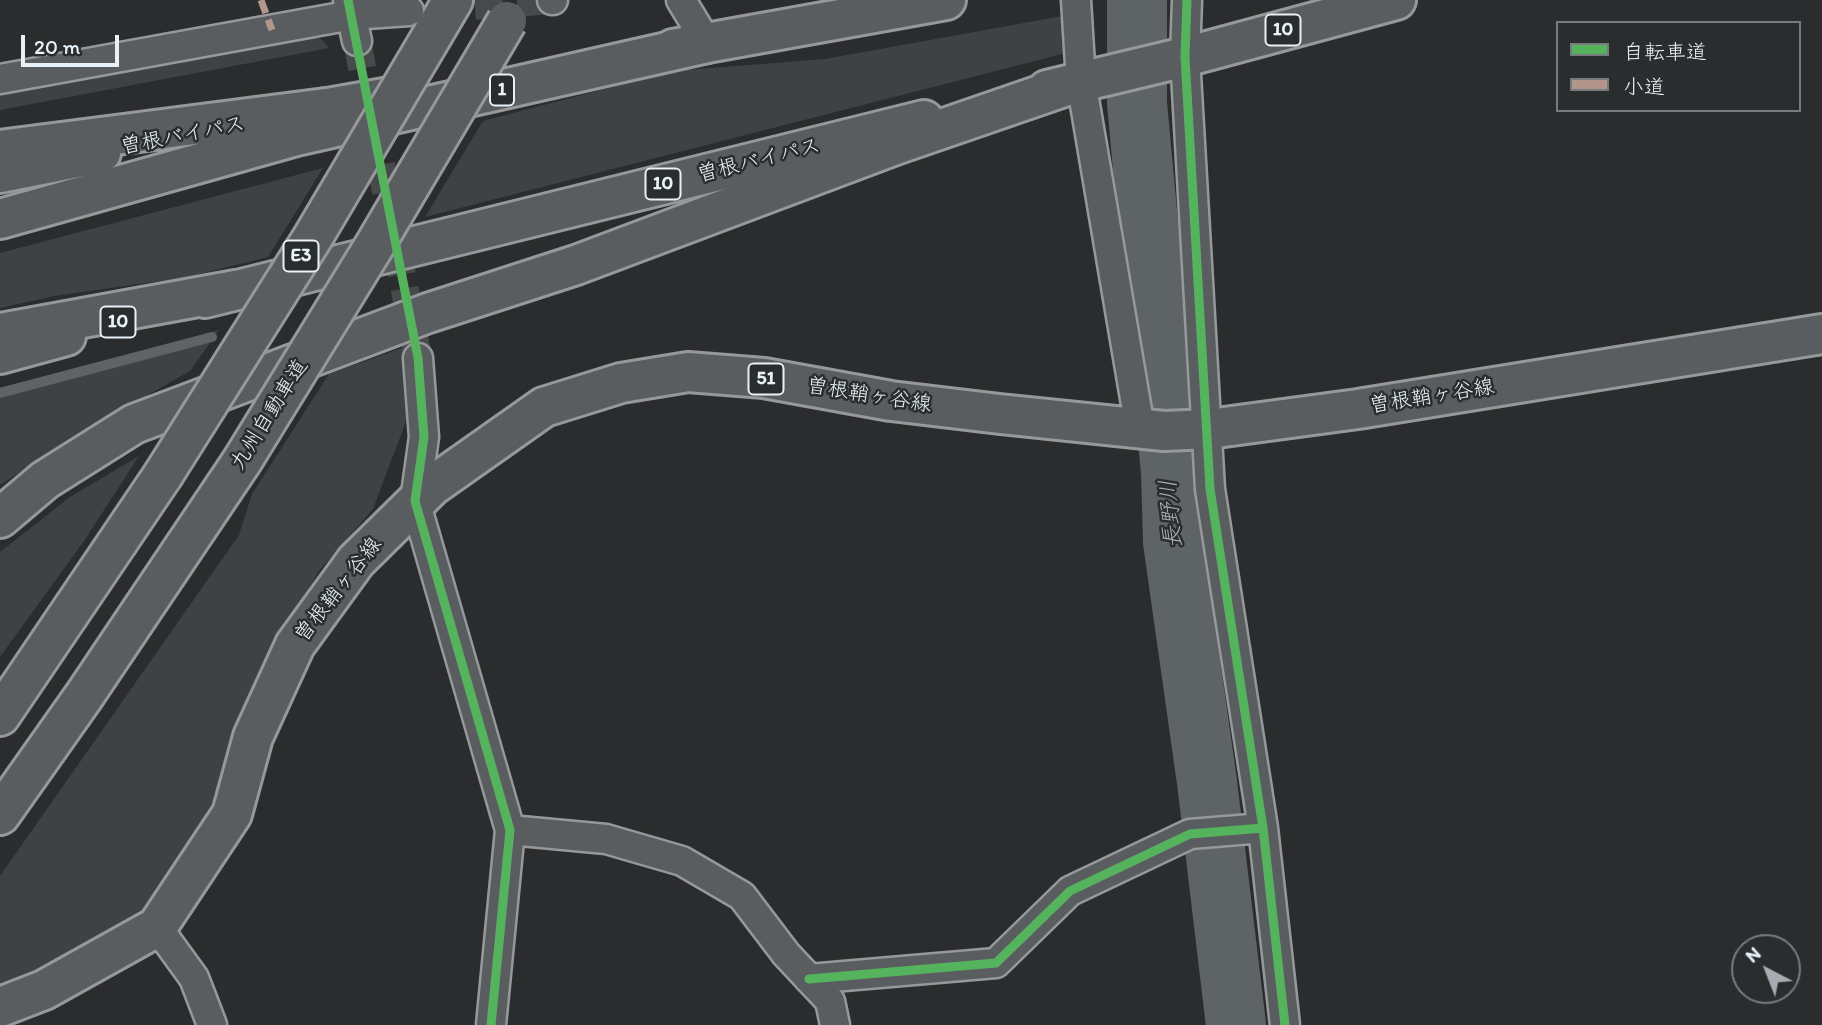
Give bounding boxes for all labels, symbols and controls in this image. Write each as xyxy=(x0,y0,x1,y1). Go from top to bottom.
road number: 10 xyxy=(1266,14,1300,46)
scale bar xyxy=(24,21,122,65)
legend xyxy=(1556,21,1801,112)
text: 20 m xyxy=(34,34,80,59)
text: 自転車道 xyxy=(1623,39,1707,64)
road number: 1 xyxy=(490,74,514,106)
text: 小道 xyxy=(1623,74,1665,99)
street label: 曽根バイパス xyxy=(119,112,247,160)
street label: 曽根バイパス xyxy=(695,134,823,188)
road number: 10 xyxy=(646,168,680,200)
road number: E3 xyxy=(284,240,318,272)
road number: 10 xyxy=(100,306,136,338)
street label: 九州自動車道 xyxy=(226,355,314,475)
road number: 51 xyxy=(748,364,784,394)
street label: 曽根鞘ヶ谷線 xyxy=(805,374,933,418)
street label: 曽根鞘ヶ谷線 xyxy=(1368,375,1496,419)
water label: 長野川 xyxy=(1155,478,1189,550)
street label: 曽根鞘ヶ谷線 xyxy=(290,533,388,647)
north arrow xyxy=(1731,934,1801,1004)
text: N xyxy=(1740,942,1765,967)

